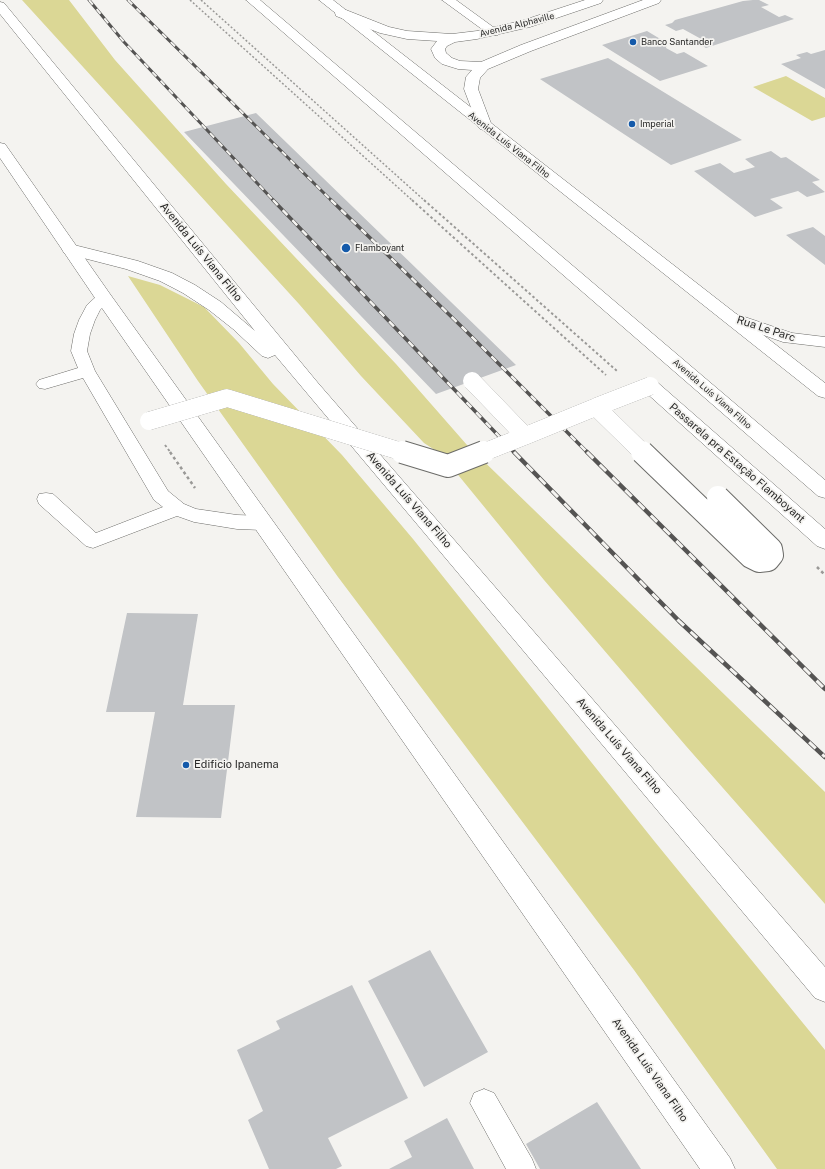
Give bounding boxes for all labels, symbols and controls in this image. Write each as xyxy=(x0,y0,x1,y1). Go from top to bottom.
street label: Avenida Alphaville xyxy=(478,10,556,40)
marker: Banco Santander xyxy=(628,37,638,47)
place label: Banco Santander xyxy=(641,37,713,47)
street label: Avenida Luís Viana Filho xyxy=(466,110,552,180)
marker: Imperial xyxy=(627,119,637,129)
place label: Imperial xyxy=(640,119,674,129)
street label: Avenida Luís Viana Filho xyxy=(157,200,245,304)
marker: Flamboyant xyxy=(340,242,352,254)
place label: Flamboyant xyxy=(355,243,404,253)
street label: Rua Le Parc xyxy=(735,313,797,345)
street label: Avenida Luís Viana Filho xyxy=(670,357,754,431)
street label: Passarela pra Estação Flamboyant xyxy=(666,400,808,526)
street label: Avenida Luís Viana Filho xyxy=(364,449,454,551)
street label: Avenida Luís Viana Filho xyxy=(574,695,664,797)
place label: Edificio Ipanema xyxy=(194,758,279,772)
marker: Edificio Ipanema xyxy=(181,760,191,770)
street label: Avenida Luís Viana Filho xyxy=(609,1016,691,1124)

